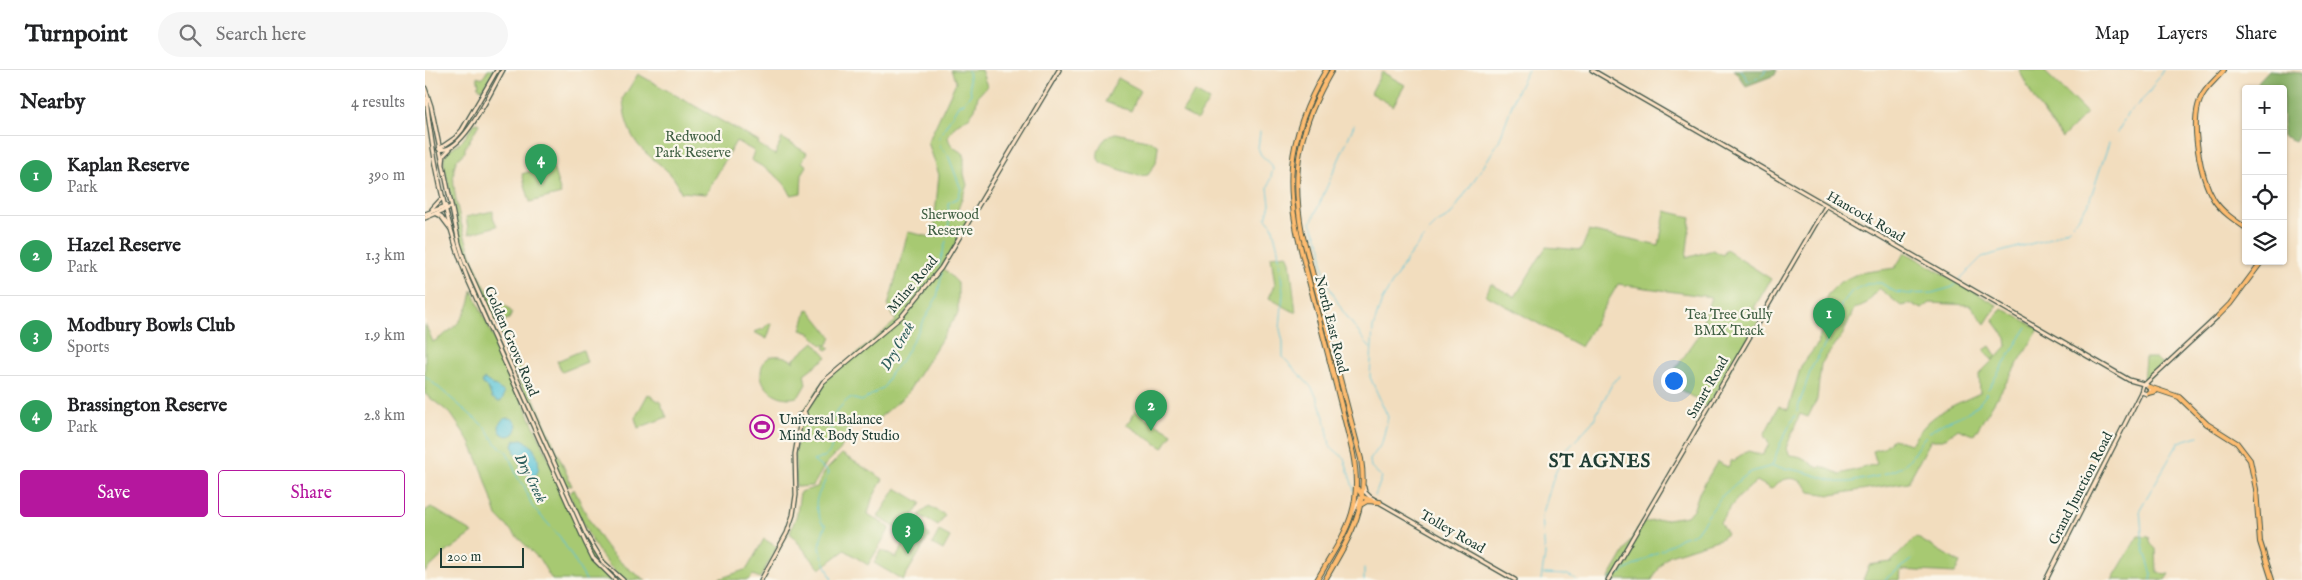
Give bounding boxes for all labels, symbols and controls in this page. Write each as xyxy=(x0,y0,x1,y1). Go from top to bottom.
search box xyxy=(158,12,508,57)
text: Turnpoint xyxy=(25,19,128,50)
icon: search xyxy=(176,21,204,49)
text: Search here xyxy=(216,23,306,47)
text: Map xyxy=(2095,23,2129,46)
text: Layers xyxy=(2157,23,2208,46)
text: Share xyxy=(2236,23,2277,46)
map controls xyxy=(2242,85,2287,265)
button: + xyxy=(2242,85,2287,130)
text: Nearby xyxy=(20,89,85,116)
text: 4 results xyxy=(351,93,405,113)
park label: Redwood Park Reserve xyxy=(655,128,731,162)
button: − xyxy=(2242,130,2287,175)
pin: 4 xyxy=(525,144,557,185)
text: Kaplan Reserve xyxy=(67,154,189,178)
text: 1 xyxy=(33,166,39,186)
text: 390 m xyxy=(368,166,405,186)
button: locate xyxy=(2242,175,2287,220)
text: Park xyxy=(67,178,97,198)
street label: Hancock Road xyxy=(1823,187,1908,247)
park label: Sherwood Reserve xyxy=(921,206,979,240)
button: layers xyxy=(2242,220,2287,265)
text: Hazel Reserve xyxy=(67,234,181,258)
text: 2 xyxy=(32,246,40,266)
text: 1.3 km xyxy=(365,246,405,266)
street label: Milne Road xyxy=(884,252,942,317)
text: Park xyxy=(67,258,97,278)
street label: North East Road xyxy=(1310,274,1352,375)
street label: Golden Grove Road xyxy=(480,284,543,400)
pin: 1 xyxy=(1813,298,1845,339)
park label: Tea Tree Gully BMX Track xyxy=(1685,306,1773,340)
text: Modbury Bowls Club xyxy=(67,314,235,338)
water label: Dry Creek xyxy=(876,319,919,374)
text: 3 xyxy=(33,326,39,346)
text: 1.9 km xyxy=(364,326,405,346)
text: Sports xyxy=(67,338,109,358)
street label: Smart Road xyxy=(1683,353,1733,422)
your location xyxy=(1661,368,1687,394)
pin: 2 xyxy=(1135,390,1167,431)
text: Brassington Reserve xyxy=(67,394,227,418)
text: 4 xyxy=(32,406,40,426)
text: 2.8 km xyxy=(363,406,405,426)
place label: Universal Balance Mind & Body Studio xyxy=(779,411,900,445)
sports icon: Universal Balance Mind & Body Studio xyxy=(749,414,775,440)
text: Park xyxy=(67,418,97,438)
street label: Grand Junction Road xyxy=(2045,428,2117,548)
water label: Dry Creek xyxy=(510,450,551,506)
district label: ST AGNES xyxy=(1549,450,1651,474)
button: Save xyxy=(20,470,208,517)
button: Share xyxy=(218,470,405,517)
street label: Tolley Road xyxy=(1417,506,1489,558)
pin: 3 xyxy=(892,513,924,554)
scale bar xyxy=(440,545,524,568)
text: 200 m xyxy=(447,548,481,566)

